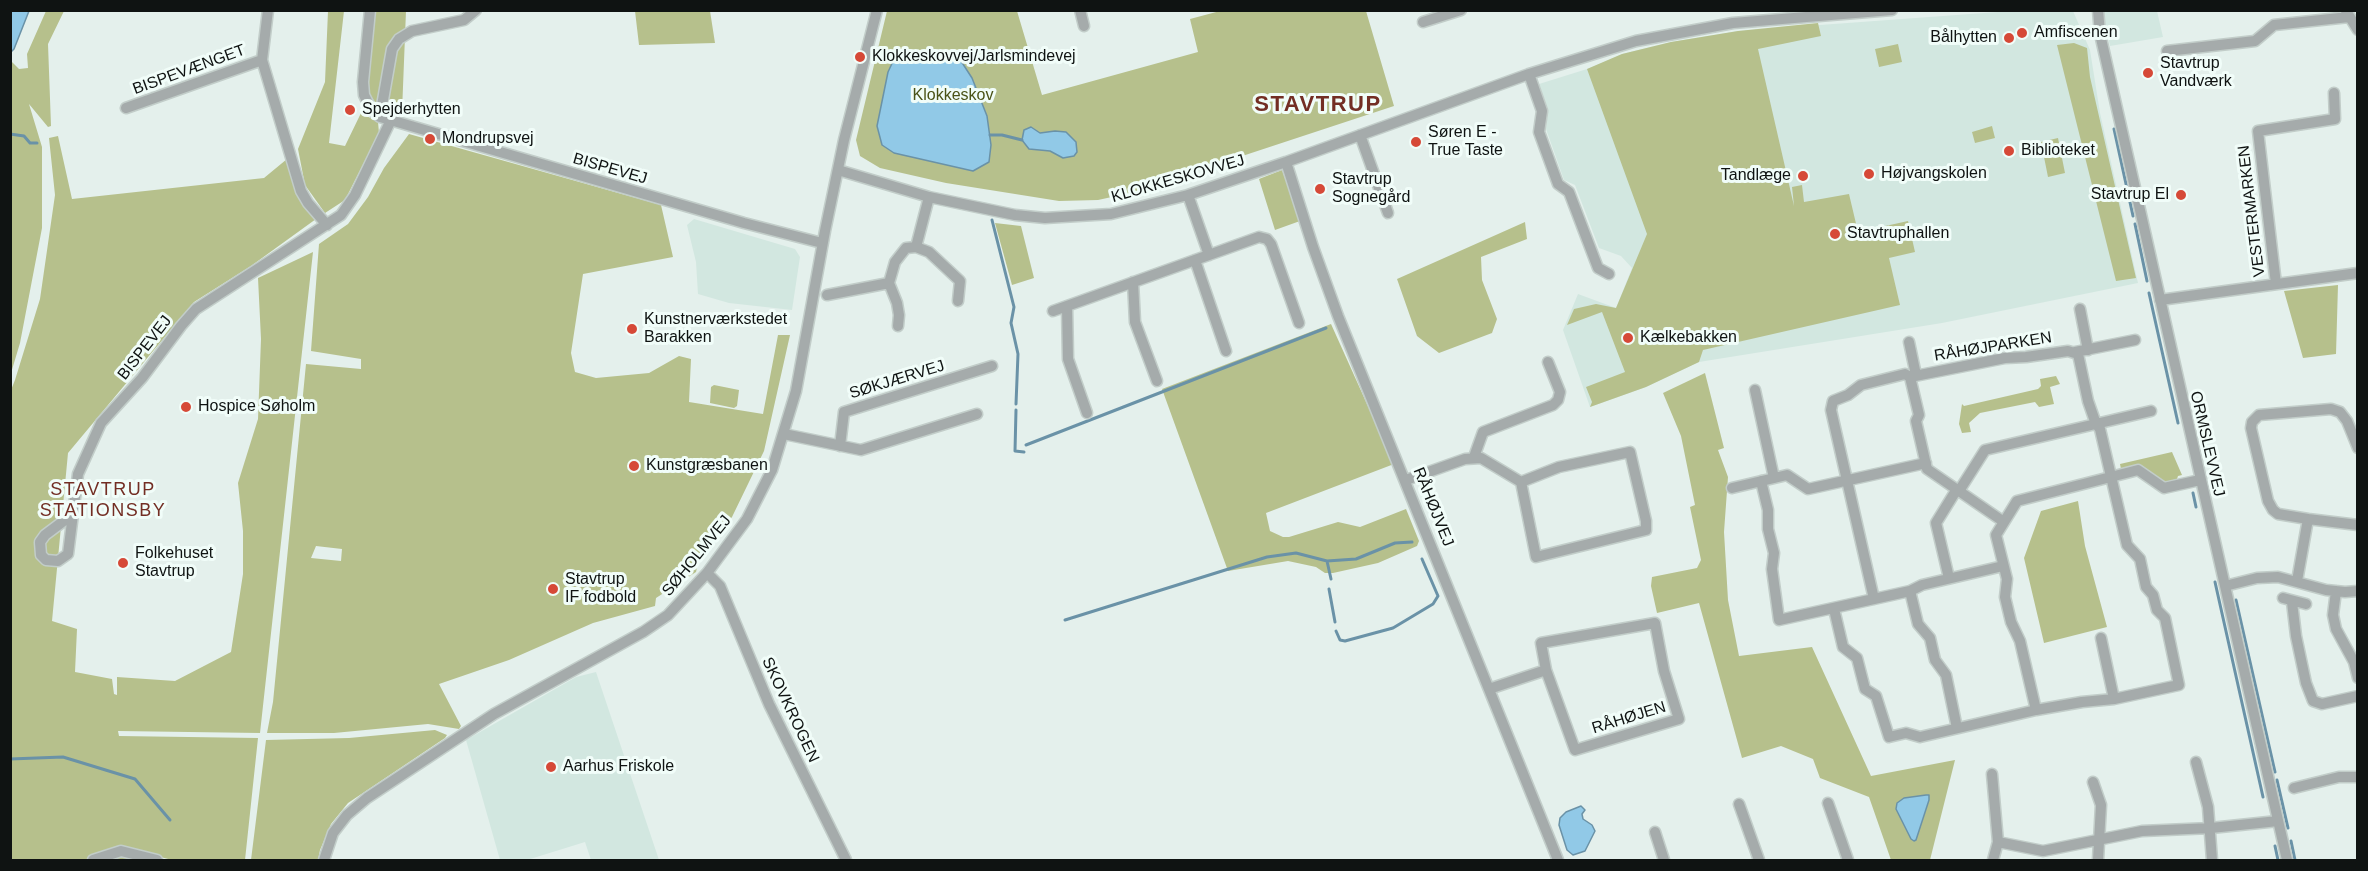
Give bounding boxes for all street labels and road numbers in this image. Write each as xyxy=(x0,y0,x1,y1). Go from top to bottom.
street label: BISPEVÆNGET xyxy=(130,41,248,99)
street label: VESTERMARKEN xyxy=(2234,144,2270,278)
street label: BISPEVEJ xyxy=(571,149,649,189)
street label: KLOKKESKOVVEJ xyxy=(1109,151,1247,207)
street label: BISPEVEJ xyxy=(114,312,176,384)
street label: RÅHØJPARKEN xyxy=(1933,328,2053,366)
street label: SØKJÆRVEJ xyxy=(847,356,947,404)
street label: ORMSLEVVEJ xyxy=(2186,389,2228,499)
street label: RÅHØJVEJ xyxy=(1408,465,1458,549)
street label: SØHOLMVEJ xyxy=(658,512,736,600)
street label: SKOVKROGEN xyxy=(757,654,823,766)
street label: RÅHØJEN xyxy=(1590,698,1668,738)

